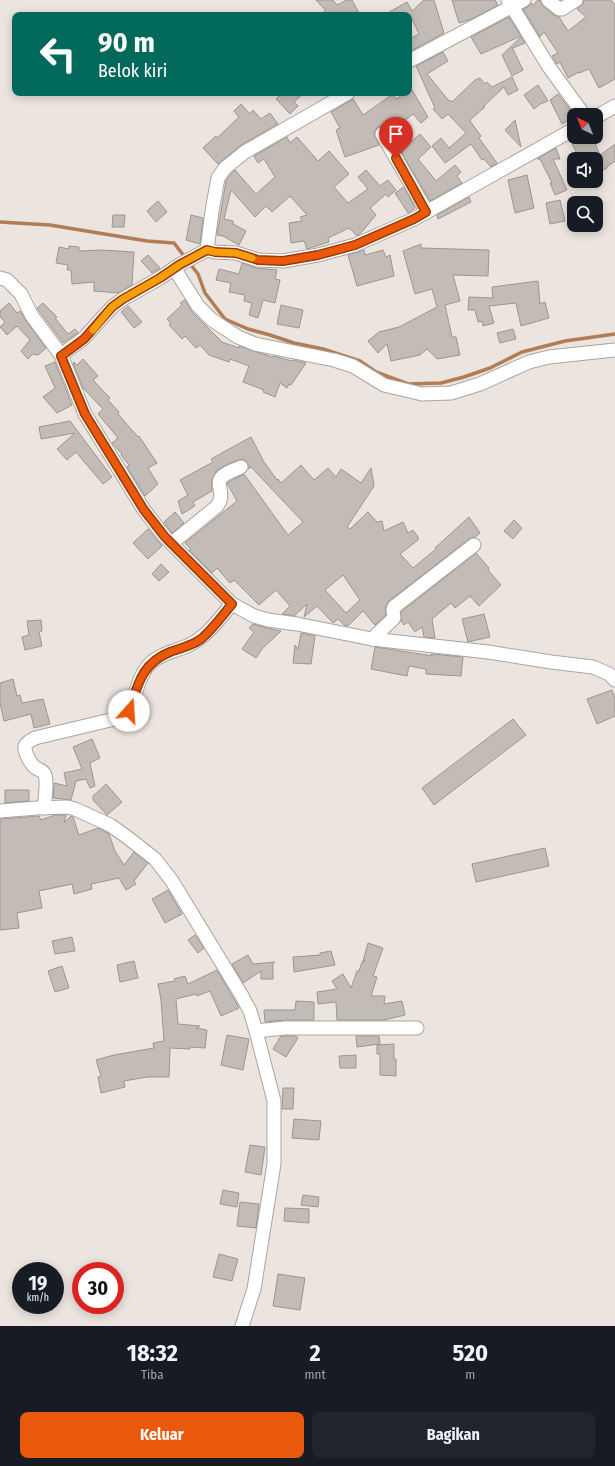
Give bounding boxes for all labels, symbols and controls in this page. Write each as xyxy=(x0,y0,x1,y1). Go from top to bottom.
text: 90 m xyxy=(98,26,155,59)
icon: left xyxy=(32,28,84,80)
text: Belok kiri xyxy=(98,60,167,82)
north arrow xyxy=(567,108,603,144)
map controls xyxy=(567,108,603,232)
pin xyxy=(379,117,413,158)
icon: arrive xyxy=(385,123,407,145)
button: sound xyxy=(567,152,603,188)
button: search xyxy=(567,196,603,232)
position arrow xyxy=(108,690,150,732)
speed limit sign: 30 xyxy=(72,1262,124,1314)
text: 19 xyxy=(29,1271,47,1295)
text: km/h xyxy=(27,1292,49,1304)
text: 18:32 xyxy=(127,1339,178,1367)
text: 2 xyxy=(310,1339,321,1367)
text: 520 xyxy=(452,1339,488,1367)
text: Tiba xyxy=(141,1367,164,1382)
text: mnt xyxy=(305,1367,326,1382)
text: m xyxy=(465,1367,475,1382)
button: Keluar xyxy=(20,1412,304,1458)
button: Bagikan xyxy=(312,1412,595,1458)

